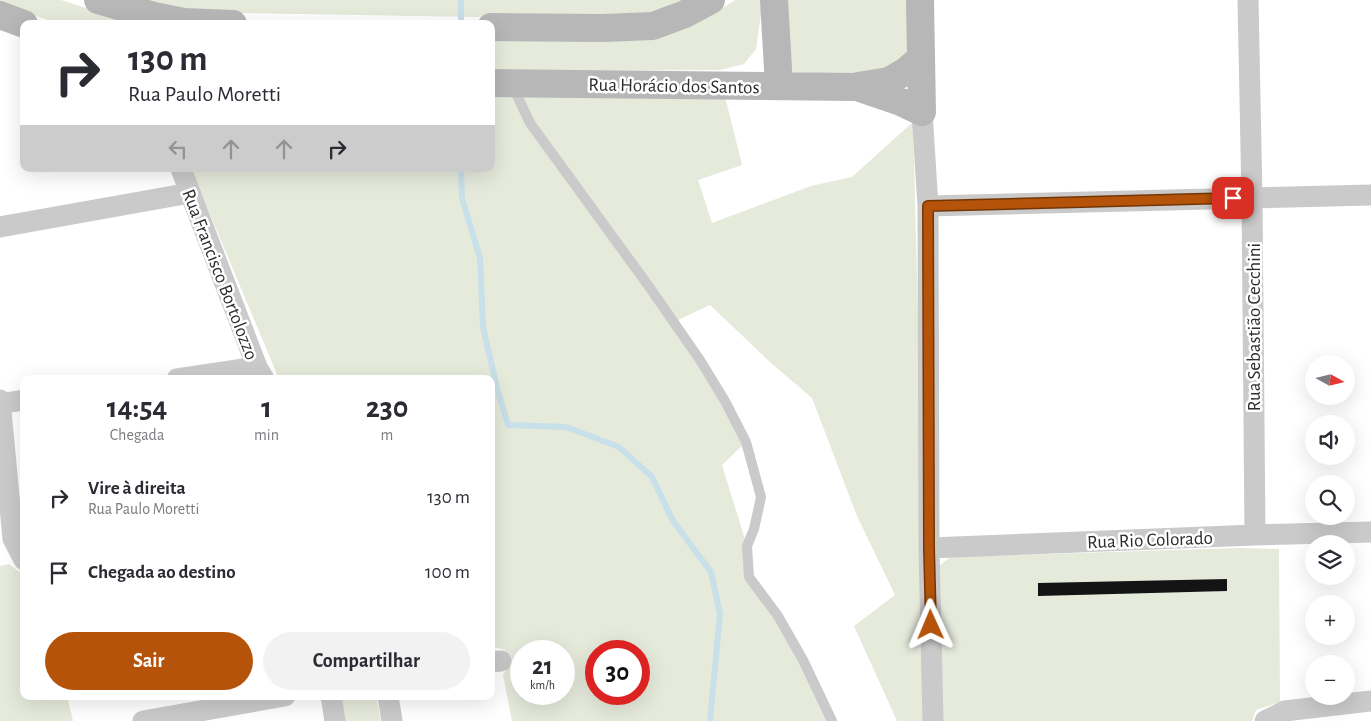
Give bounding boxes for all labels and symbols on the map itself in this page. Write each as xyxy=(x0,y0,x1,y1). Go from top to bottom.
street label: Rua Horácio dos Santos xyxy=(588,76,760,97)
pin xyxy=(1212,177,1254,219)
street label: Rua Francisco Bortolozzo xyxy=(178,187,261,363)
street label: Rua Sebastião Cecchini xyxy=(1245,243,1264,411)
north arrow xyxy=(1305,355,1355,405)
street label: Rua Rio Colorado xyxy=(1087,529,1213,552)
position arrow xyxy=(904,598,956,650)
speed limit sign: 30 xyxy=(585,640,650,705)

